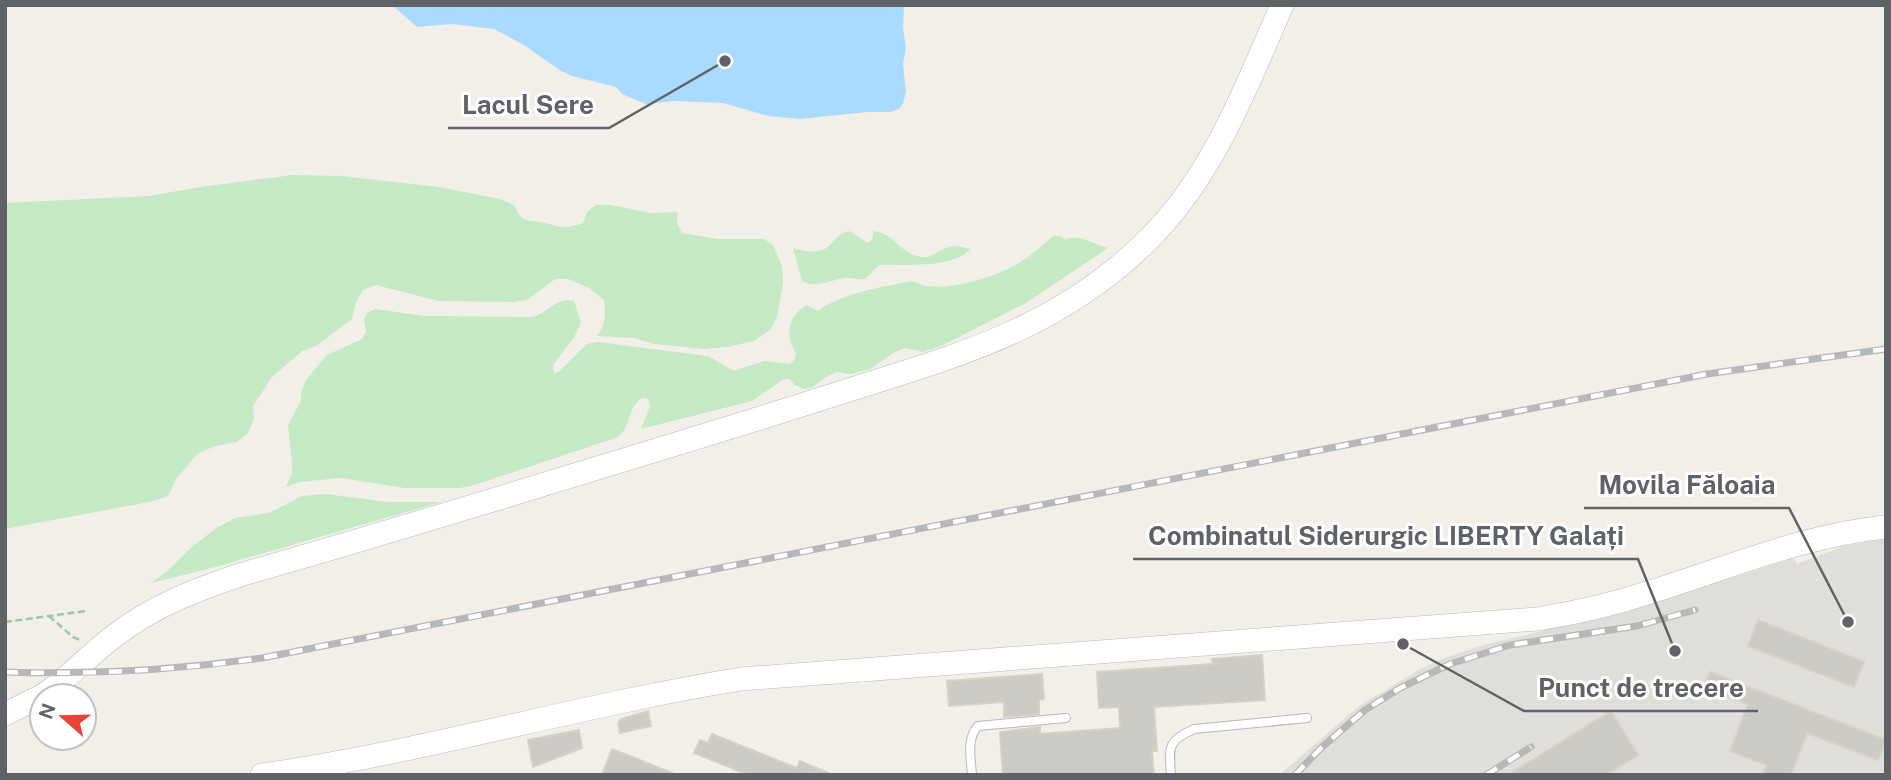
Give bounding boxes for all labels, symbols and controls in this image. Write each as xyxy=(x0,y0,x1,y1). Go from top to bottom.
callout: Lacul Sere xyxy=(448,81,609,128)
text: Lacul Sere xyxy=(462,89,594,120)
callout: Movila Făloaia xyxy=(1584,461,1789,508)
text: Movila Făloaia xyxy=(1598,469,1776,500)
callout: Combinatul Siderurgic LIBERTY Galați xyxy=(1133,512,1638,559)
text: Combinatul Siderurgic LIBERTY Galați xyxy=(1148,520,1624,551)
callout: Punct de trecere xyxy=(1524,664,1758,711)
text: Punct de trecere xyxy=(1538,672,1744,703)
north arrow xyxy=(28,682,98,752)
text: N xyxy=(34,700,60,722)

